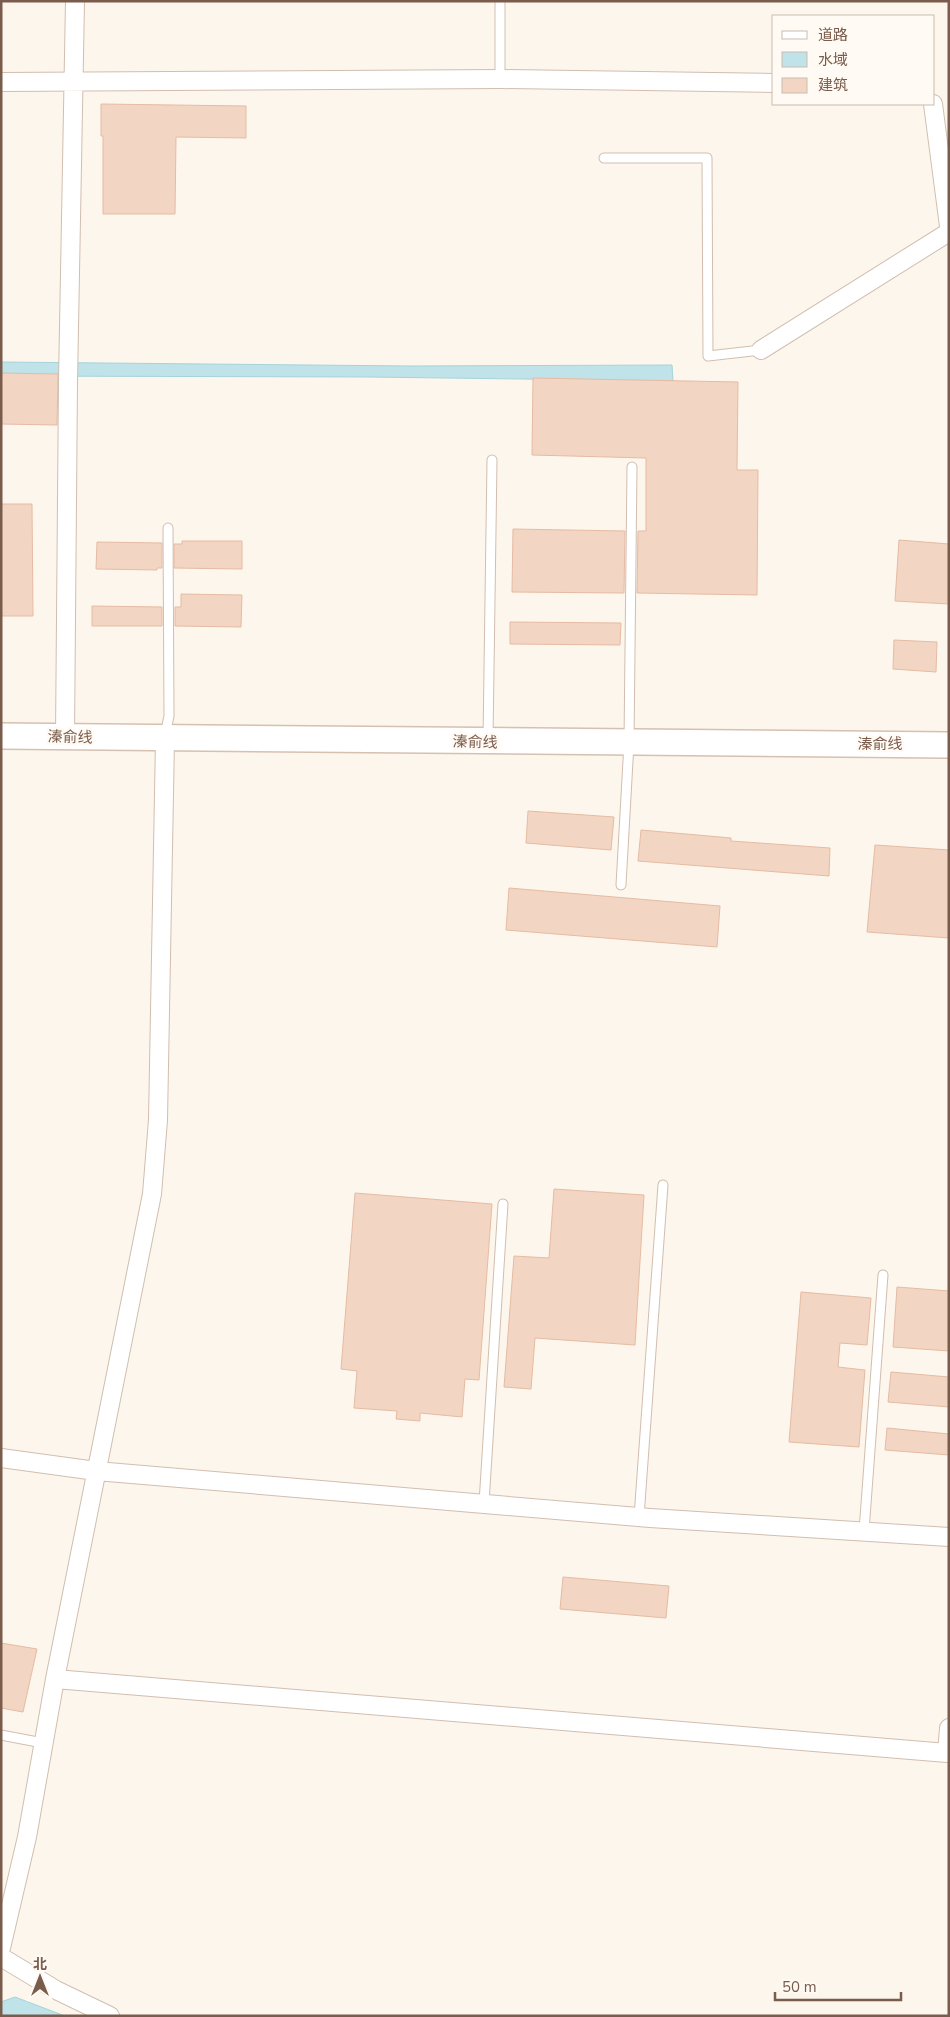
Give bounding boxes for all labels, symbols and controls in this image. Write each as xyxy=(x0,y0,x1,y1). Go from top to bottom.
legend xyxy=(772,15,935,105)
text: 道路 xyxy=(818,25,848,45)
text: 水域 xyxy=(818,50,848,70)
text: 建筑 xyxy=(818,75,848,95)
street label: 溱俞线 xyxy=(47,727,93,747)
street label: 溱俞线 xyxy=(452,732,498,752)
street label: 溱俞线 xyxy=(857,734,903,754)
north arrow xyxy=(15,1952,65,2002)
text: 北 xyxy=(33,1955,47,1974)
scale bar xyxy=(775,1970,901,2002)
text: 50 m xyxy=(782,1977,817,1997)

